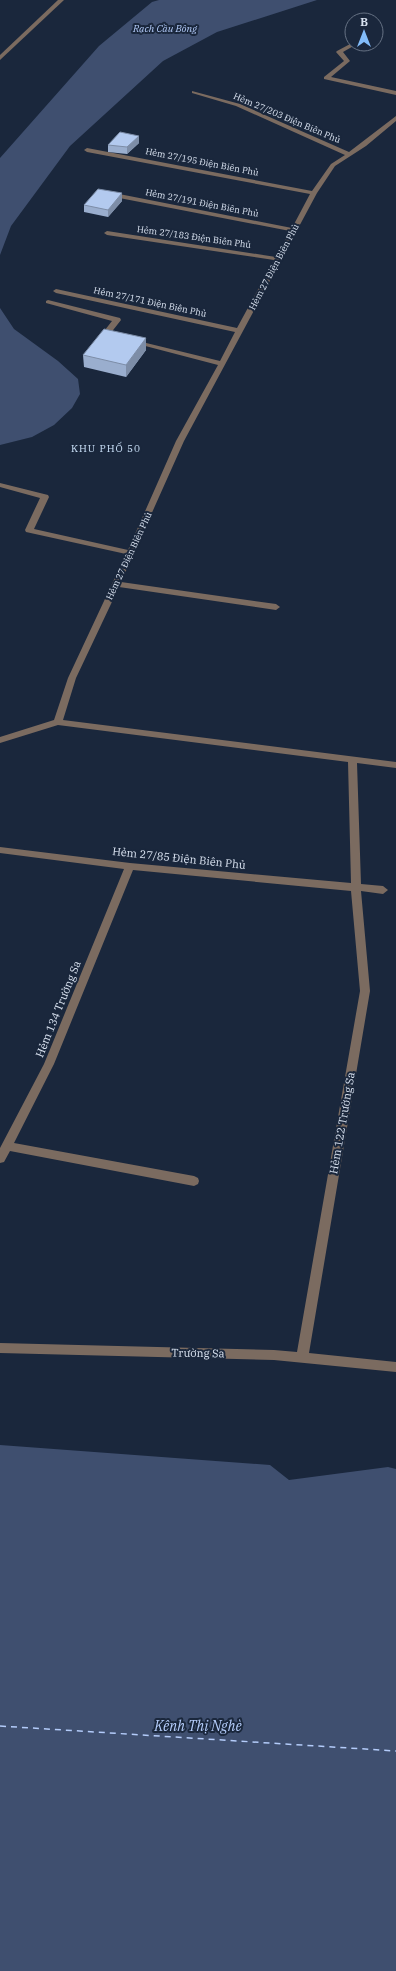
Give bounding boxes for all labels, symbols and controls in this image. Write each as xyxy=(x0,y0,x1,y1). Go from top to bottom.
north arrow xyxy=(344,12,384,52)
text: B xyxy=(360,15,368,29)
water label: Rạch Cầu Bông xyxy=(132,22,197,35)
street label: Hẻm 27/203 Điện Biên Phủ xyxy=(232,90,343,145)
street label: Hẻm 27/195 Điện Biên Phủ xyxy=(145,145,260,178)
street label: Hẻm 27/191 Điện Biên Phủ xyxy=(145,186,260,219)
street label: Hẻm 27 Điện Biên Phủ xyxy=(246,222,301,312)
street label: Hẻm 27/183 Điện Biên Phủ xyxy=(136,223,252,250)
street label: Hẻm 27/171 Điện Biên Phủ xyxy=(93,284,208,319)
district label: KHU PHỐ 50 xyxy=(71,441,141,455)
street label: Hẻm 27 Điện Biên Phủ xyxy=(103,510,154,601)
street label: Hẻm 27/85 Điện Biên Phủ xyxy=(112,844,247,872)
street label: Hẻm 134 Trường Sa xyxy=(32,959,84,1059)
street label: Hẻm 122 Trường Sa xyxy=(326,1071,358,1175)
street label: Trường Sa xyxy=(171,1346,225,1360)
water label: Kênh Thị Nghè xyxy=(153,1717,242,1735)

